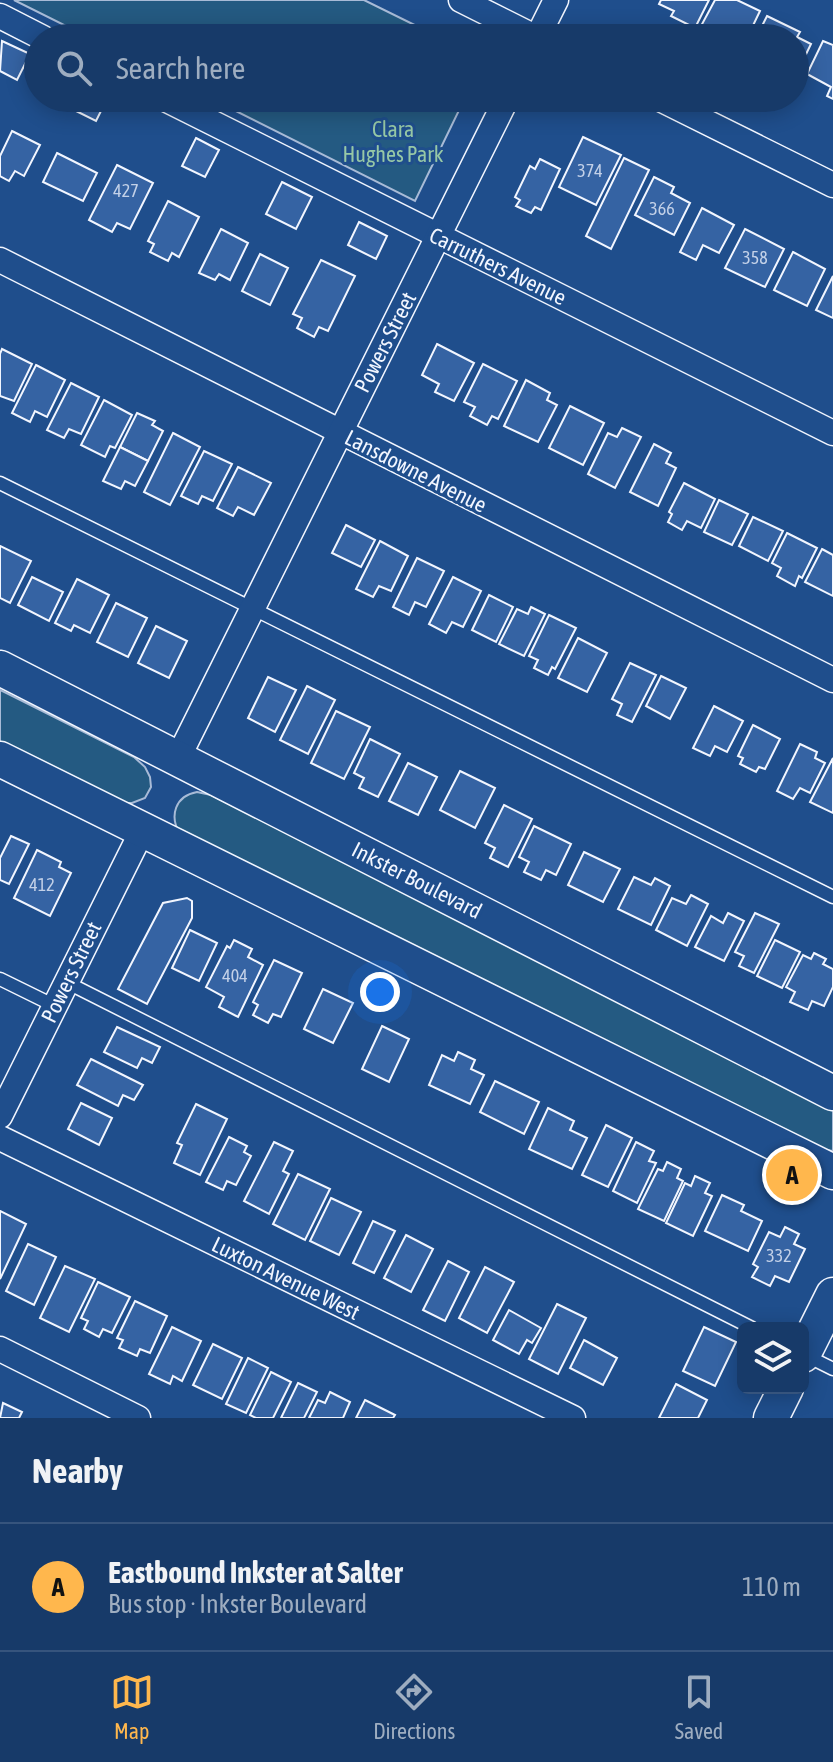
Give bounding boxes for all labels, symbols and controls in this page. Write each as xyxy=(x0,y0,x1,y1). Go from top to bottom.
search box xyxy=(24,24,809,112)
icon: search xyxy=(52,46,96,90)
text: Search here xyxy=(116,51,245,85)
park label: Clara Hughes Park xyxy=(342,116,444,167)
house number: 374 xyxy=(577,160,603,181)
house number: 427 xyxy=(113,180,139,201)
house number: 366 xyxy=(649,198,675,219)
street label: Carruthers Avenue xyxy=(425,222,571,310)
house number: 358 xyxy=(742,247,768,268)
street label: Powers Street xyxy=(349,287,421,397)
street label: Lansdowne Avenue xyxy=(341,424,491,518)
street label: Inkster Boulevard xyxy=(348,836,486,924)
house number: 412 xyxy=(29,874,55,895)
street label: Powers Street xyxy=(35,917,107,1027)
house number: 404 xyxy=(222,965,248,986)
your location xyxy=(360,972,400,1012)
pin: A xyxy=(766,1145,818,1205)
street label: Luxton Avenue West xyxy=(208,1231,364,1325)
house number: 332 xyxy=(766,1245,792,1266)
map controls xyxy=(737,1322,809,1394)
button: layers xyxy=(737,1322,809,1394)
text: Nearby xyxy=(32,1451,123,1490)
text: Eastbound Inkster at Salter xyxy=(108,1555,403,1589)
text: A xyxy=(52,1572,64,1602)
text: 110 m xyxy=(742,1572,801,1602)
text: Bus stop · Inkster Boulevard xyxy=(108,1589,367,1619)
tab: Map xyxy=(110,1670,154,1744)
tab: Directions xyxy=(373,1670,455,1744)
tab: Saved xyxy=(675,1670,723,1744)

